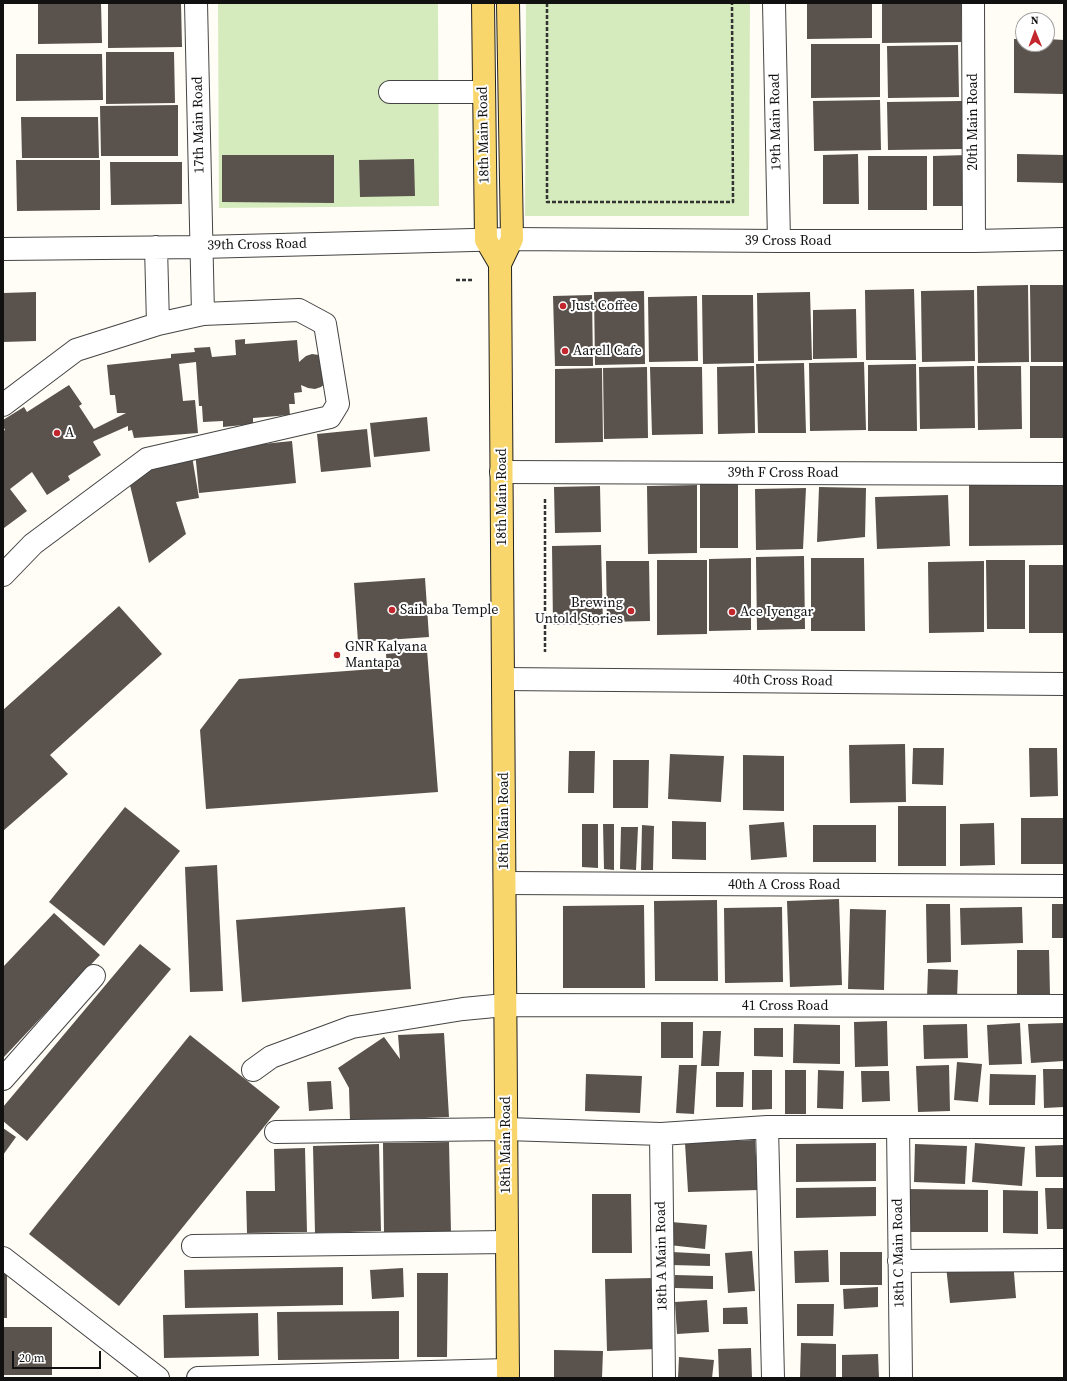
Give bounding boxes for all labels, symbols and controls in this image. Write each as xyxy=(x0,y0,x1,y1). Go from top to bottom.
north arrow xyxy=(1015,12,1055,52)
text: N xyxy=(1031,13,1039,28)
street label: 19th Main Road xyxy=(767,73,785,171)
street label: 20th Main Road xyxy=(965,73,981,171)
street label: 17th Main Road xyxy=(190,76,208,174)
street label: 18th Main Road xyxy=(475,86,493,184)
street label: 39 Cross Road xyxy=(745,233,831,249)
street label: 39th Cross Road xyxy=(207,236,307,254)
place label: Just Coffee xyxy=(571,298,638,314)
marker: Just Coffee xyxy=(558,301,568,311)
place label: Aarell Cafe xyxy=(573,343,642,359)
marker: Aarell Cafe xyxy=(560,346,570,356)
place label: A xyxy=(65,425,74,441)
marker: A xyxy=(52,428,62,438)
street label: 18th Main Road xyxy=(494,448,510,546)
street label: 39th F Cross Road xyxy=(727,465,839,481)
place label: Brewing Untold Stories xyxy=(535,595,623,628)
place label: Saibaba Temple xyxy=(400,602,498,618)
place label: Ace Iyengar xyxy=(740,604,813,620)
marker: Saibaba Temple xyxy=(387,605,397,615)
marker: Brewing Untold Stories xyxy=(626,606,636,616)
marker: Ace Iyengar xyxy=(727,607,737,617)
place label: GNR Kalyana Mantapa xyxy=(345,639,427,672)
marker: GNR Kalyana Mantapa xyxy=(332,650,342,660)
street label: 40th Cross Road xyxy=(733,672,833,690)
street label: 18th Main Road xyxy=(496,772,512,870)
street label: 40th A Cross Road xyxy=(728,877,840,893)
street label: 41 Cross Road xyxy=(742,998,828,1014)
street label: 18th Main Road xyxy=(498,1096,514,1194)
street label: 18th C Main Road xyxy=(890,1198,908,1308)
street label: 18th A Main Road xyxy=(653,1201,671,1311)
scale bar xyxy=(14,1343,103,1369)
text: 20 m xyxy=(19,1350,45,1366)

